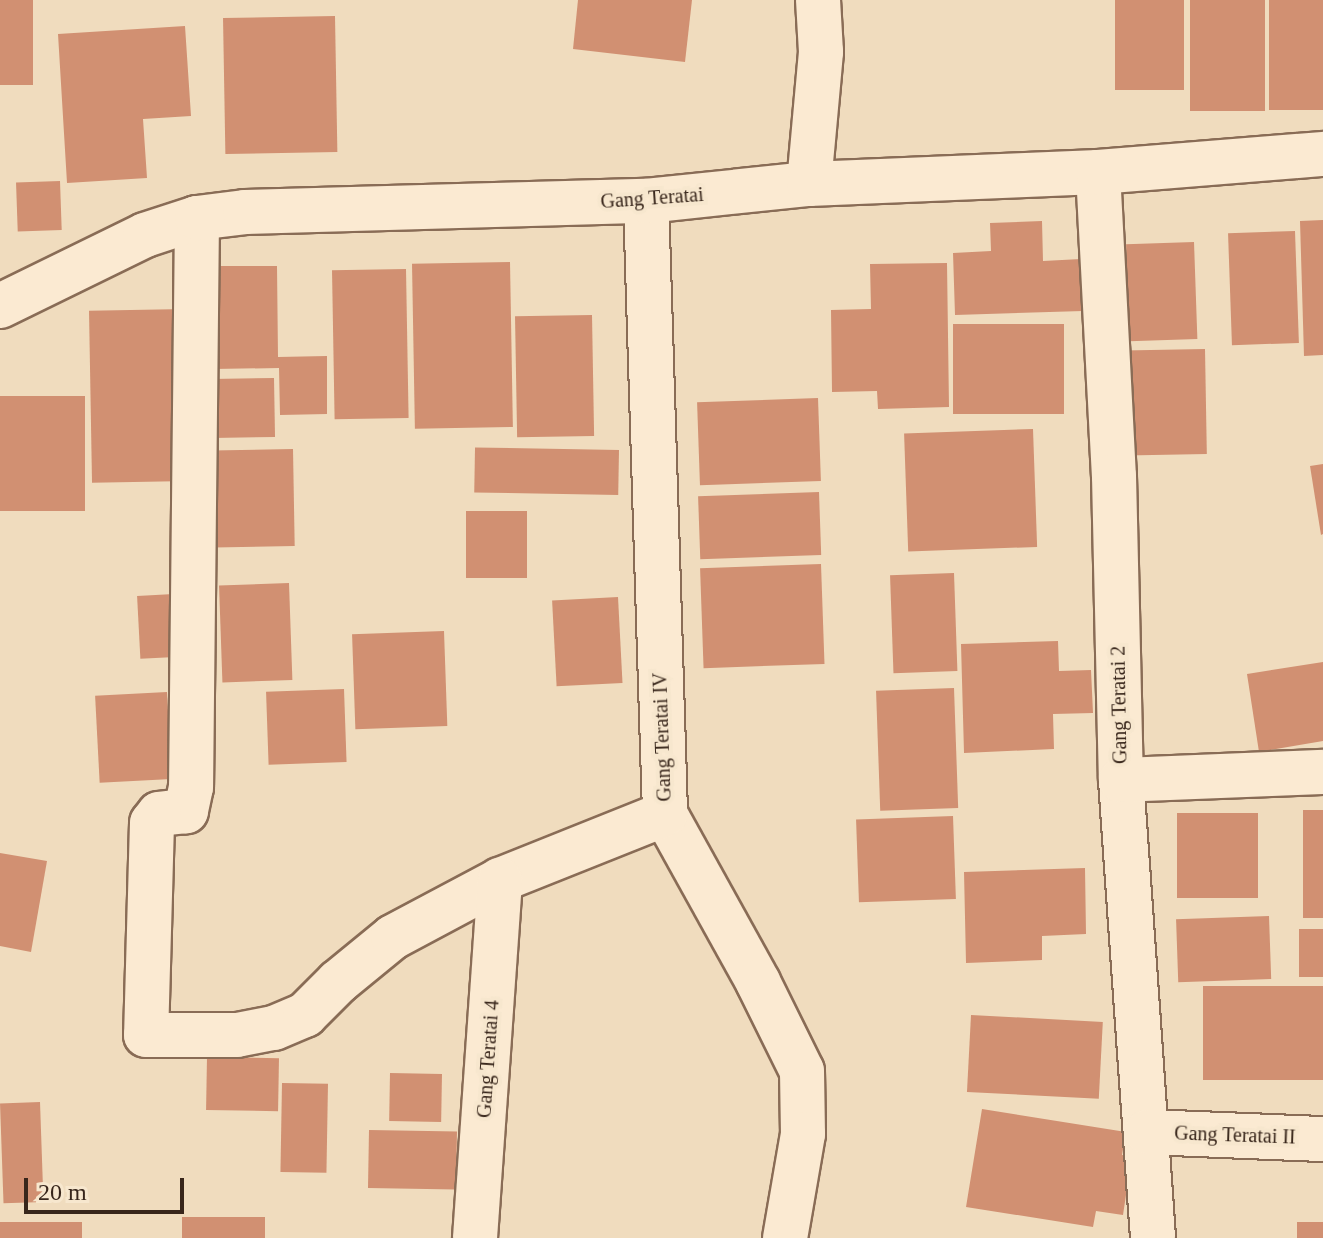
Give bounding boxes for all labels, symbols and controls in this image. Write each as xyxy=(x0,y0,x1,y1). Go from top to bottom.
street label: Gang Teratai xyxy=(600,182,704,214)
street label: Gang Teratai 2 xyxy=(1106,646,1132,764)
street label: Gang Teratai IV xyxy=(648,672,676,802)
street label: Gang Teratai 4 xyxy=(472,999,504,1119)
street label: Gang Teratai II xyxy=(1174,1121,1296,1149)
scale bar xyxy=(28,1162,188,1212)
text: 20 m xyxy=(38,1179,87,1205)

